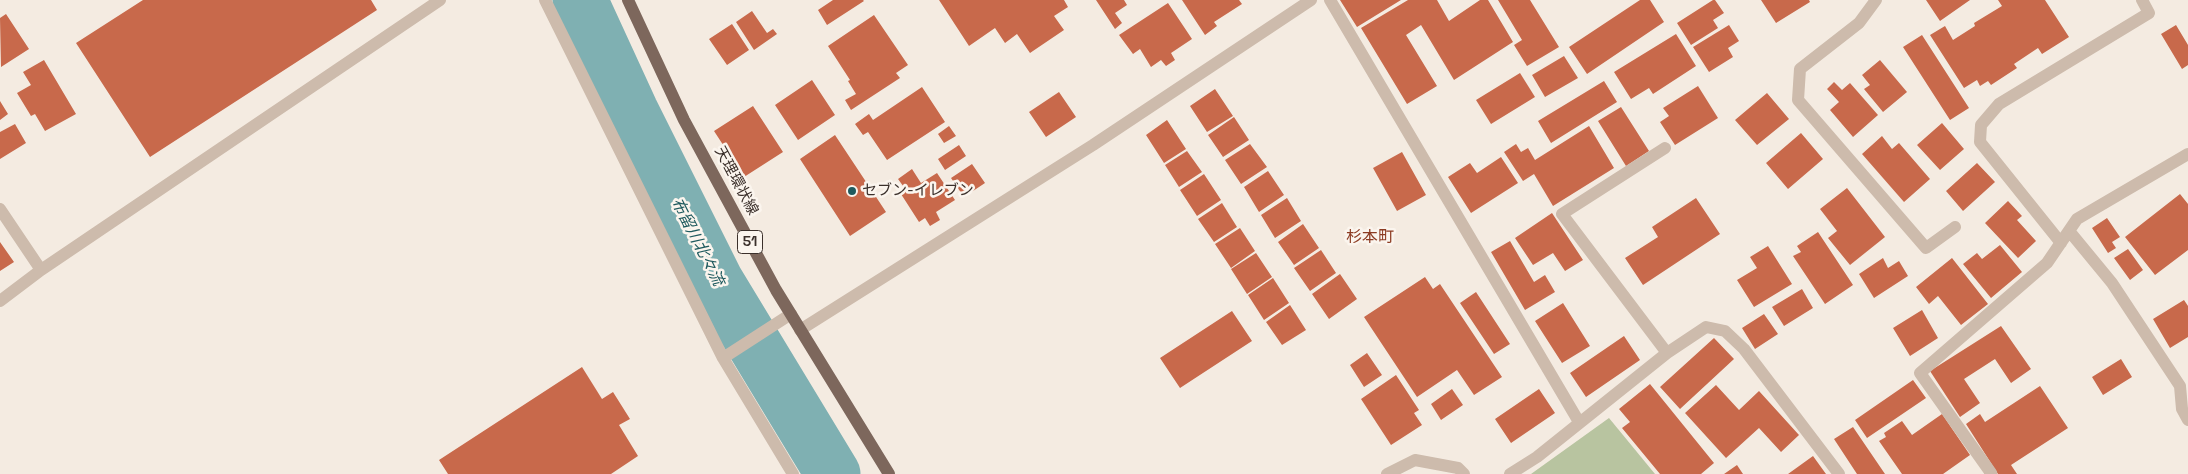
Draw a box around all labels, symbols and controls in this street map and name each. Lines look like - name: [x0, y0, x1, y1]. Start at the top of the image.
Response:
- street label: 天理環状線: [710, 144, 762, 218]
- place label: セブン-イレブン: [862, 182, 974, 200]
- marker: セブン-イレブン: [846, 185, 858, 197]
- water label: 布留川北々流: [667, 195, 727, 289]
- district label: 杉本町: [1346, 228, 1394, 248]
- road number: 51: [738, 230, 762, 253]

